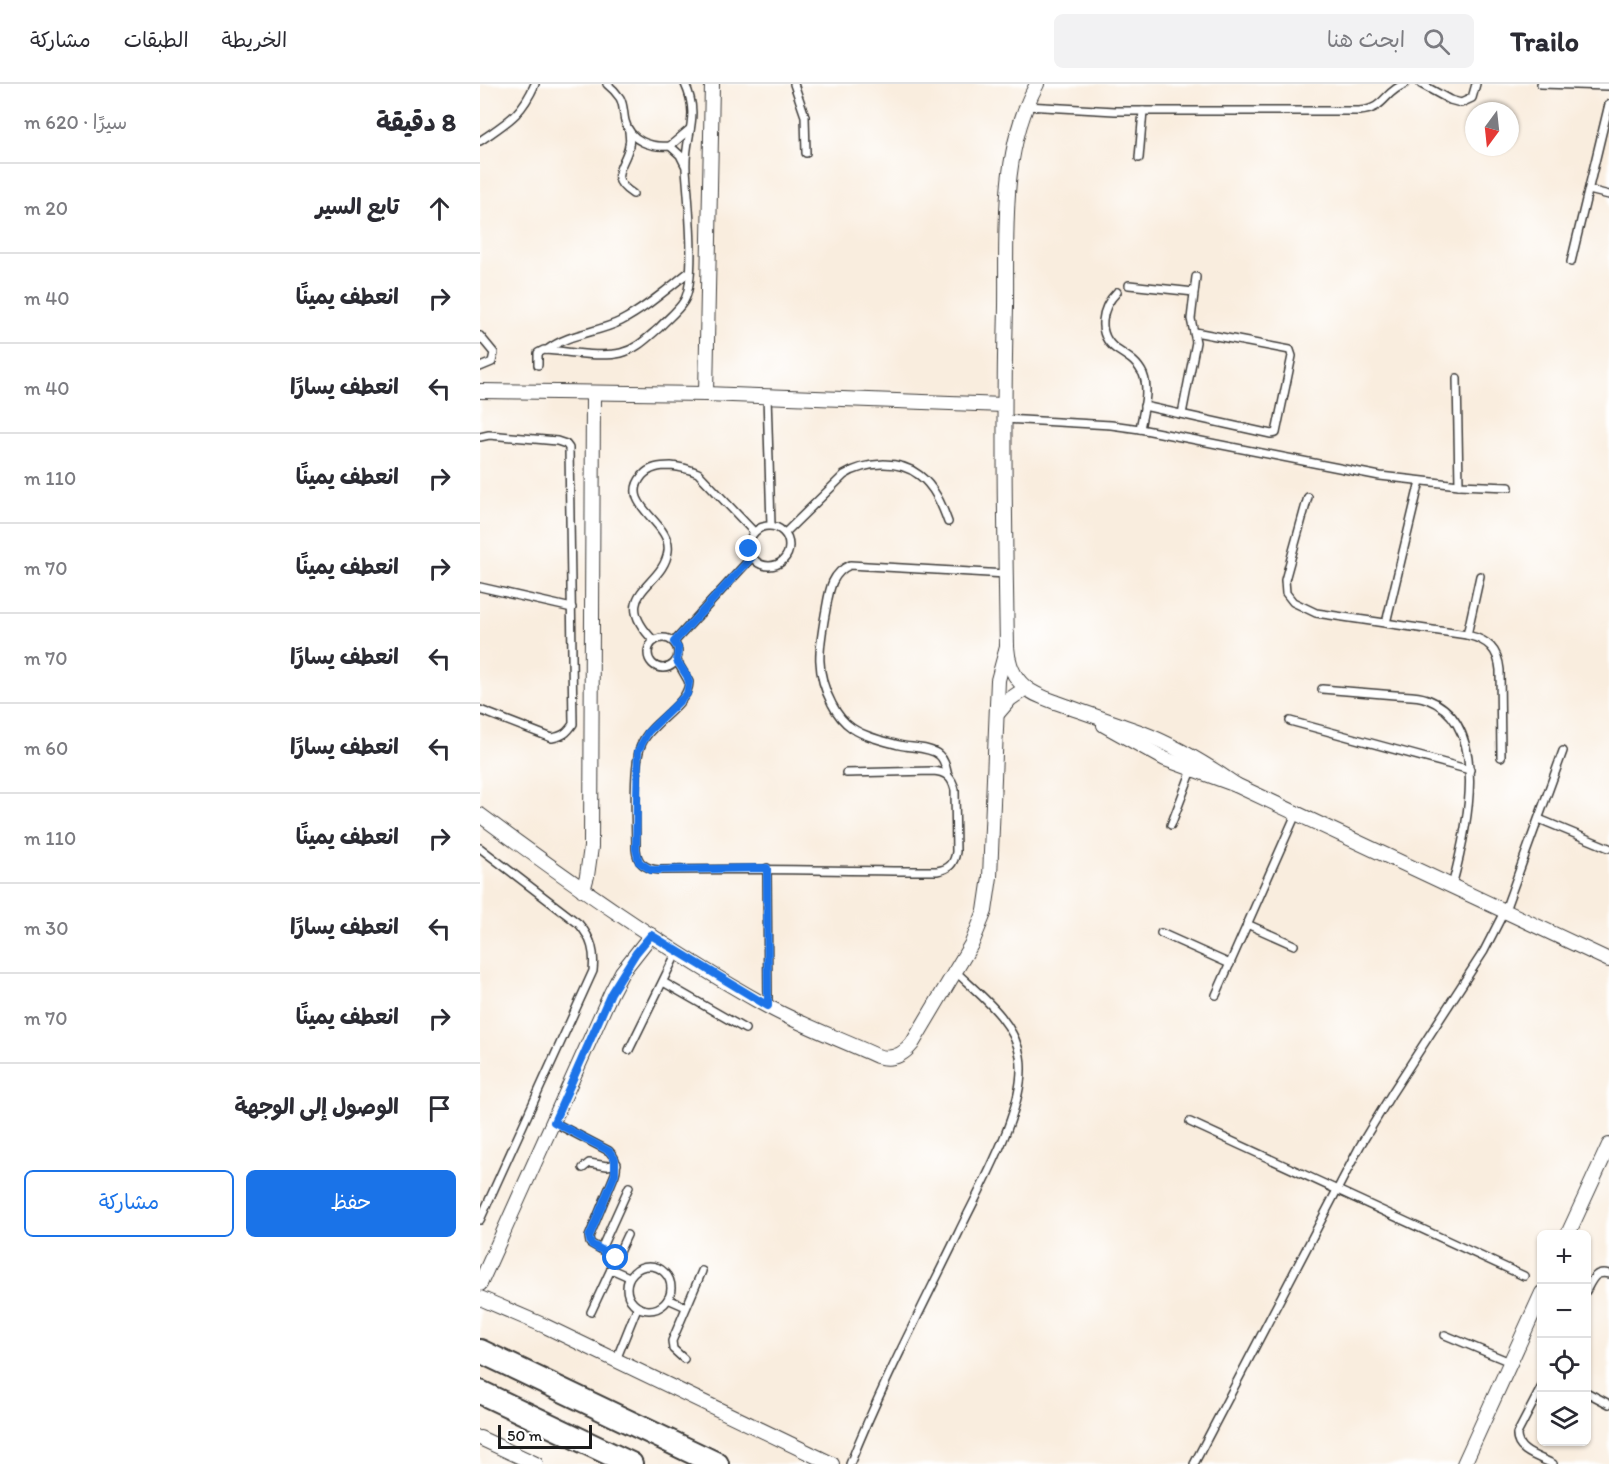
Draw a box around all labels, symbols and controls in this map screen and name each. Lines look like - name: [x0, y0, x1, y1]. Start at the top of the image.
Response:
- search box: [1054, 14, 1474, 68]
- text: Trailo: [1510, 24, 1579, 58]
- icon: search: [1420, 25, 1453, 58]
- text: ابحث هنا: [1327, 26, 1405, 53]
- text: مشاركة: [30, 27, 91, 52]
- text: الطبقات: [124, 27, 189, 52]
- text: الخريطة: [222, 27, 287, 52]
- north arrow: [1465, 102, 1519, 156]
- text: 8 دقيقة: [376, 106, 456, 138]
- text: سيرًا · 620 m: [24, 110, 127, 134]
- icon: ahead: [423, 192, 456, 225]
- text: تابع السير: [316, 193, 399, 220]
- text: 20 m: [24, 196, 68, 220]
- icon: right: [423, 282, 456, 315]
- text: انعطف يمينًا: [296, 283, 399, 310]
- text: 40 m: [24, 286, 70, 310]
- icon: left: [423, 372, 456, 405]
- text: انعطف يسارًا: [290, 373, 399, 400]
- text: 40 m: [24, 376, 70, 400]
- icon: right: [423, 462, 456, 495]
- text: انعطف يمينًا: [296, 463, 399, 490]
- text: 110 m: [24, 466, 76, 490]
- route end: [735, 535, 761, 561]
- icon: right: [423, 552, 456, 585]
- text: انعطف يمينًا: [296, 553, 399, 580]
- text: 70 m: [24, 556, 68, 580]
- icon: left: [423, 642, 456, 675]
- text: انعطف يسارًا: [290, 643, 399, 670]
- text: 70 m: [24, 646, 68, 670]
- icon: left: [423, 732, 456, 765]
- text: انعطف يسارًا: [290, 733, 399, 760]
- text: 60 m: [24, 736, 68, 760]
- icon: right: [423, 822, 456, 855]
- text: انعطف يمينًا: [296, 823, 399, 850]
- text: 110 m: [24, 826, 76, 850]
- icon: left: [423, 912, 456, 945]
- text: انعطف يسارًا: [290, 913, 399, 940]
- text: 30 m: [24, 916, 69, 940]
- icon: right: [423, 1002, 456, 1035]
- text: انعطف يمينًا: [296, 1003, 399, 1030]
- text: 70 m: [24, 1006, 68, 1030]
- icon: arrive: [423, 1092, 456, 1125]
- text: الوصول إلى الوجهة: [234, 1093, 399, 1120]
- button: مشاركة: [24, 1170, 234, 1237]
- button: حفظ: [246, 1170, 456, 1237]
- map controls: [1537, 1230, 1591, 1446]
- button: +: [1537, 1230, 1591, 1284]
- route start: [602, 1244, 628, 1270]
- button: −: [1537, 1284, 1591, 1338]
- button: locate: [1537, 1338, 1591, 1392]
- button: layers: [1537, 1392, 1591, 1446]
- scale bar: [498, 1422, 592, 1450]
- text: 50 m: [507, 1426, 542, 1445]

